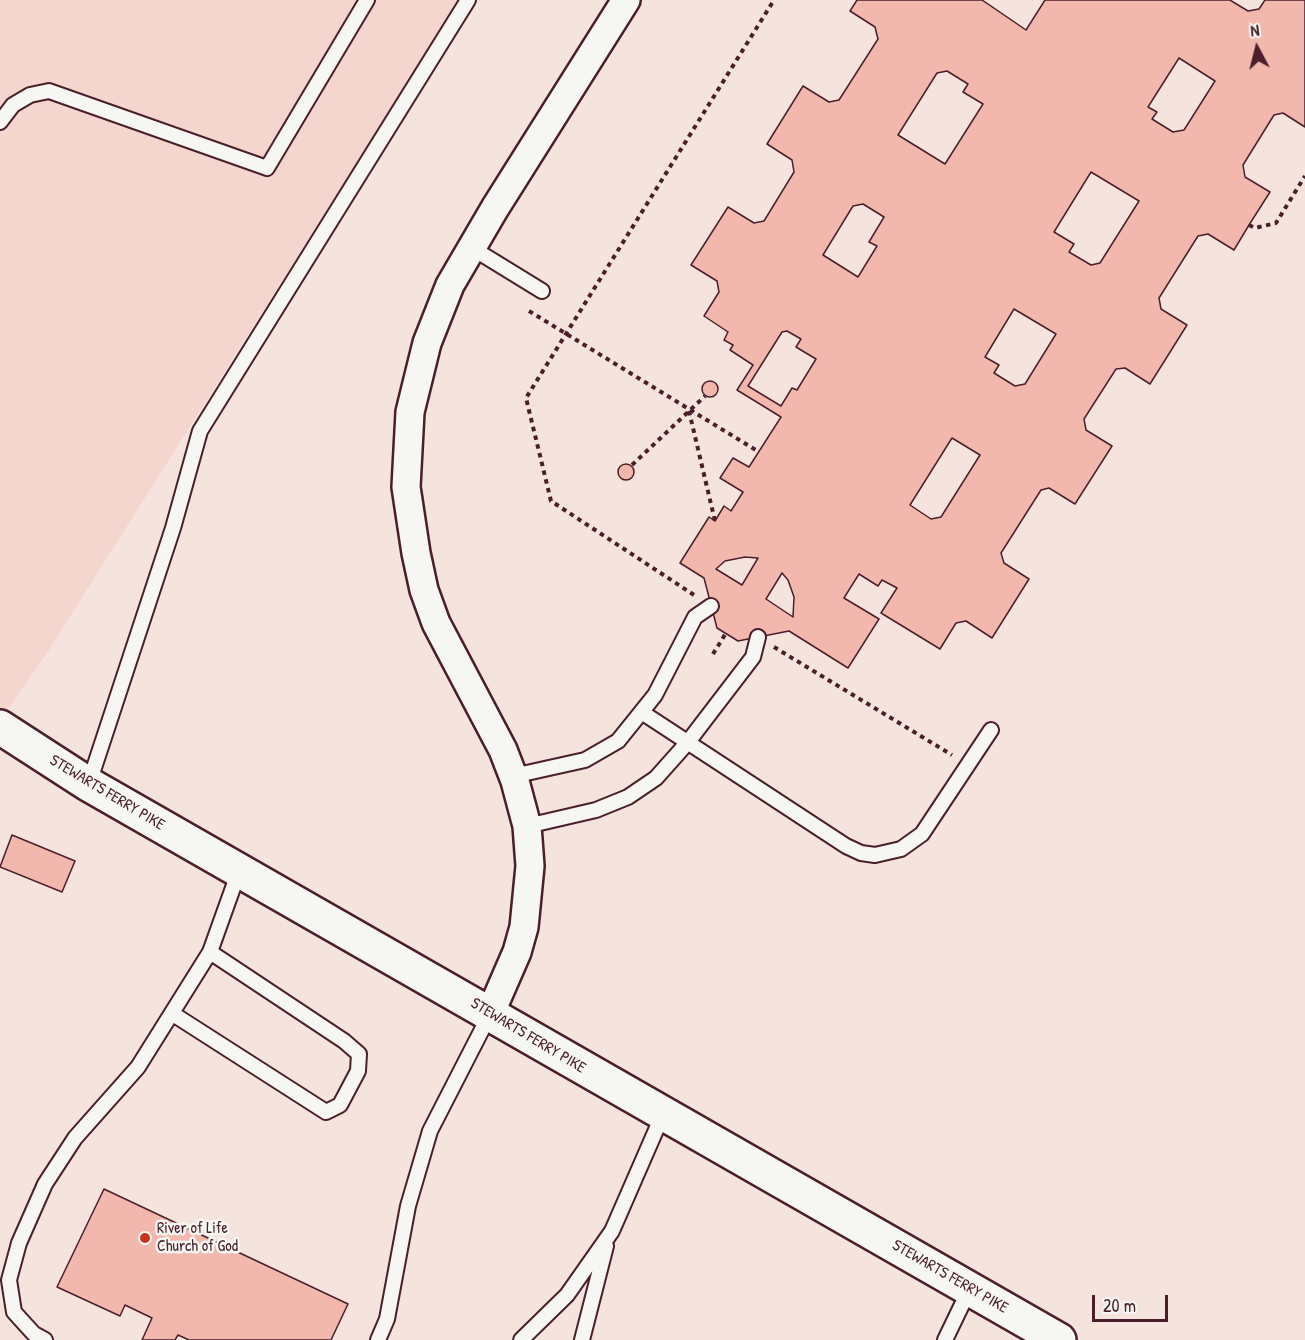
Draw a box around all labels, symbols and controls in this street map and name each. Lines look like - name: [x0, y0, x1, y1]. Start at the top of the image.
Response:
- north arrow: [1227, 18, 1287, 78]
- text: N: [1249, 19, 1260, 42]
- street label: STEWARTS FERRY PIKE: [46, 751, 168, 835]
- street label: STEWARTS FERRY PIKE: [467, 994, 589, 1078]
- place label: River of Life Church of God: [157, 1219, 238, 1257]
- marker: River of Life Church of God: [138, 1231, 152, 1245]
- street label: STEWARTS FERRY PIKE: [889, 1236, 1011, 1318]
- scale bar: [1095, 1283, 1172, 1321]
- text: 20 m: [1103, 1293, 1136, 1318]

